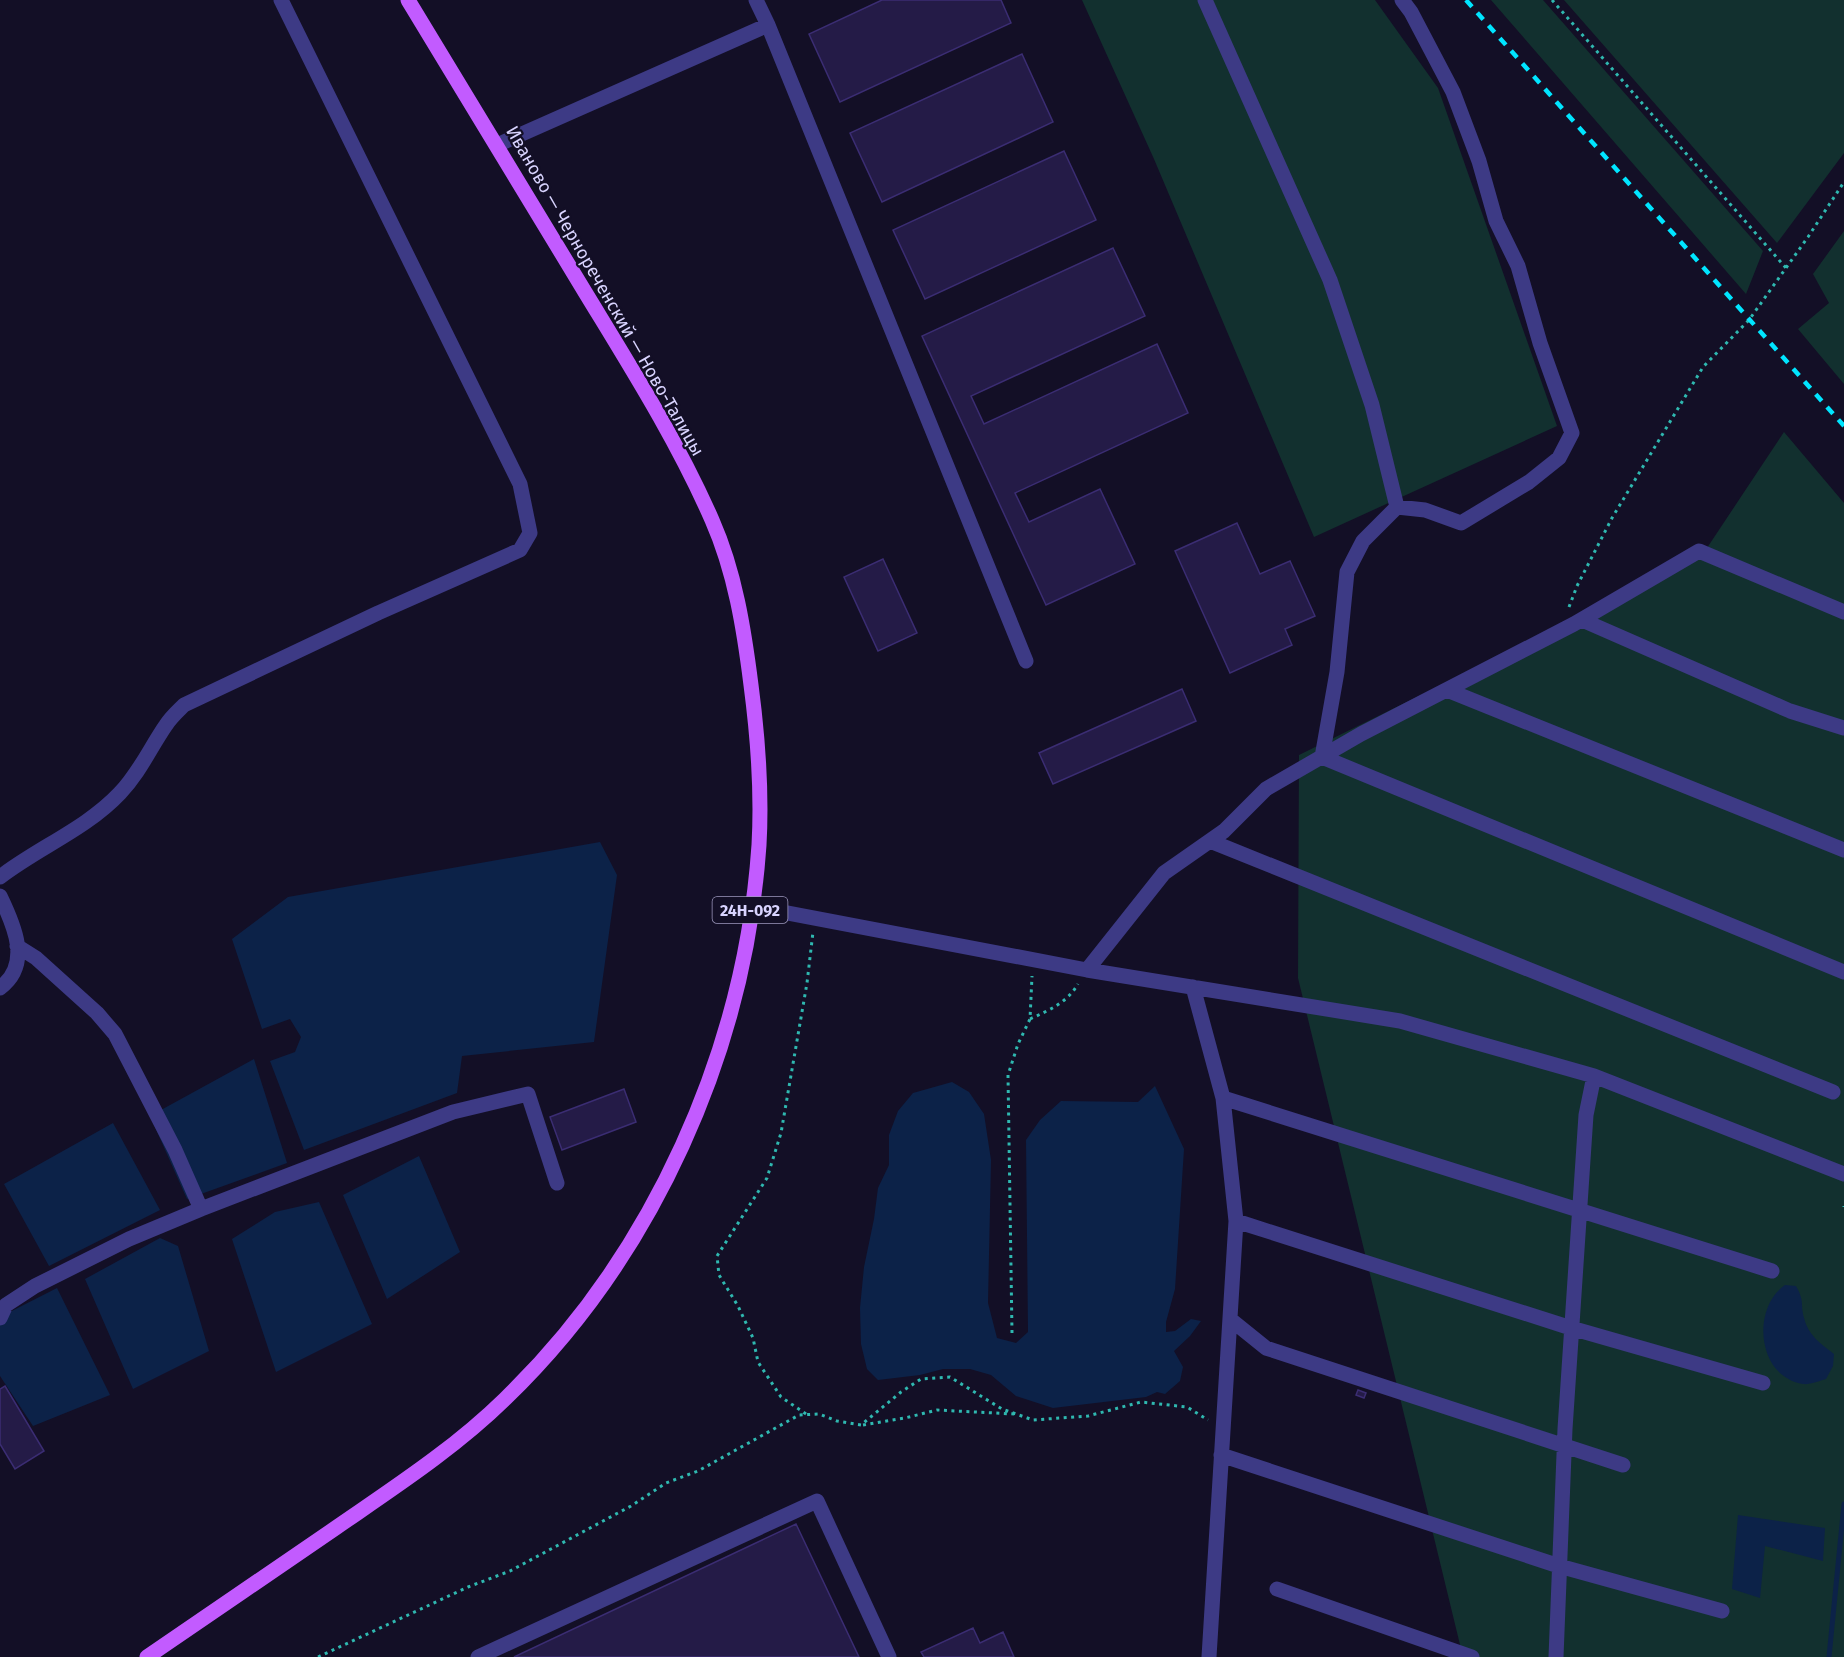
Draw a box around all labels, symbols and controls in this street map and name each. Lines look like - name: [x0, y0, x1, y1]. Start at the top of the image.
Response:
- street label: Иваново — Чернореченский — Ново-Талицы: [501, 122, 709, 460]
- road number: 24Н-092: [712, 897, 788, 923]

